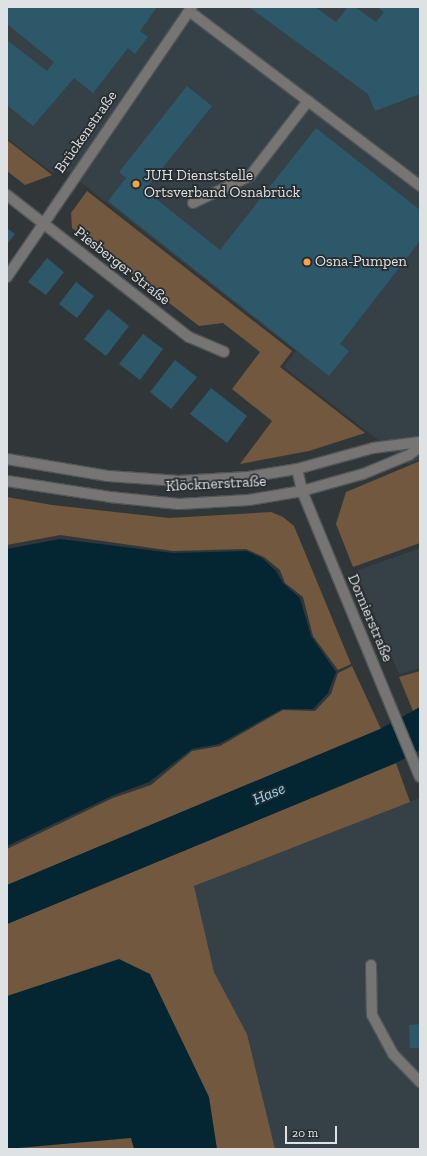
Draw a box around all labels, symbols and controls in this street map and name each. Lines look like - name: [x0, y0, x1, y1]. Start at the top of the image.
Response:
- street label: Brückenstraße: [51, 87, 121, 177]
- place label: JUH Dienststelle Ortsverband Osnabrück: [144, 166, 300, 201]
- marker: JUH Dienststelle Ortsverband Osnabrück: [131, 179, 141, 189]
- street label: Piesberger Straße: [70, 223, 174, 309]
- place label: Osna-Pumpen: [315, 253, 407, 271]
- marker: Osna-Pumpen: [302, 257, 312, 267]
- street label: Klöcknerstraße: [165, 472, 267, 496]
- street label: Dornierstraße: [344, 572, 396, 664]
- water label: Hase: [250, 779, 288, 809]
- scale bar: [287, 1118, 339, 1144]
- text: 20 m: [292, 1126, 318, 1140]

